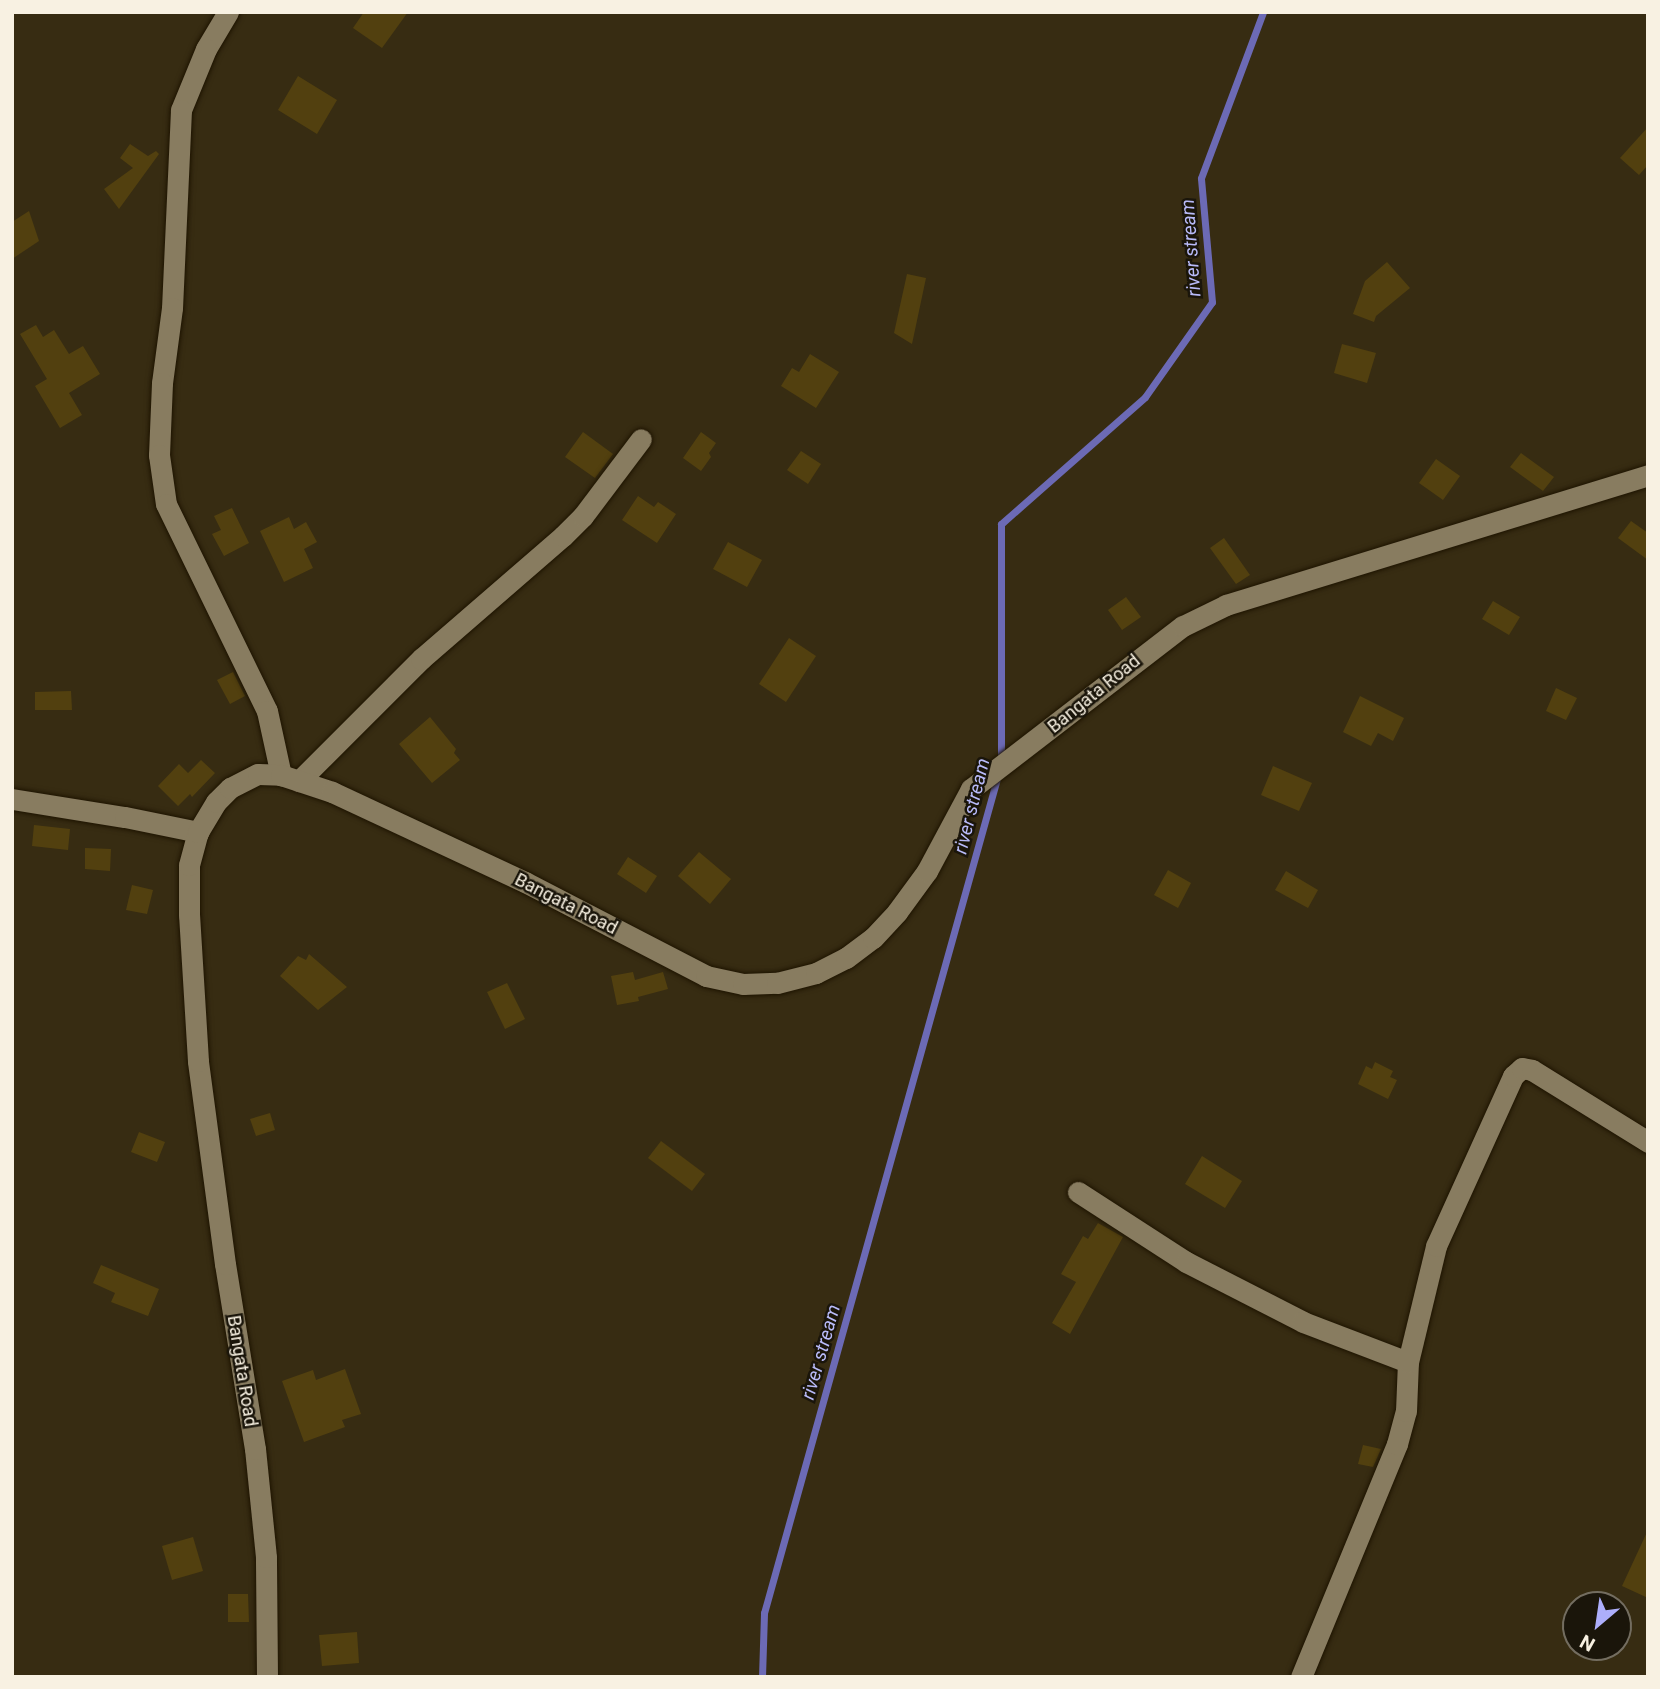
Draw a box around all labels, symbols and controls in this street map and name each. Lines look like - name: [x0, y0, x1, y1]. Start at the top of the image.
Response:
- water label: river stream: [1176, 198, 1206, 298]
- street label: Bangata Road: [1044, 650, 1144, 738]
- water label: river stream: [949, 756, 995, 856]
- street label: Bangata Road: [511, 869, 621, 939]
- water label: river stream: [797, 1302, 845, 1402]
- street label: Bangata Road: [223, 1314, 261, 1428]
- north arrow: [1562, 1591, 1632, 1661]
- text: N: [1576, 1630, 1599, 1656]

